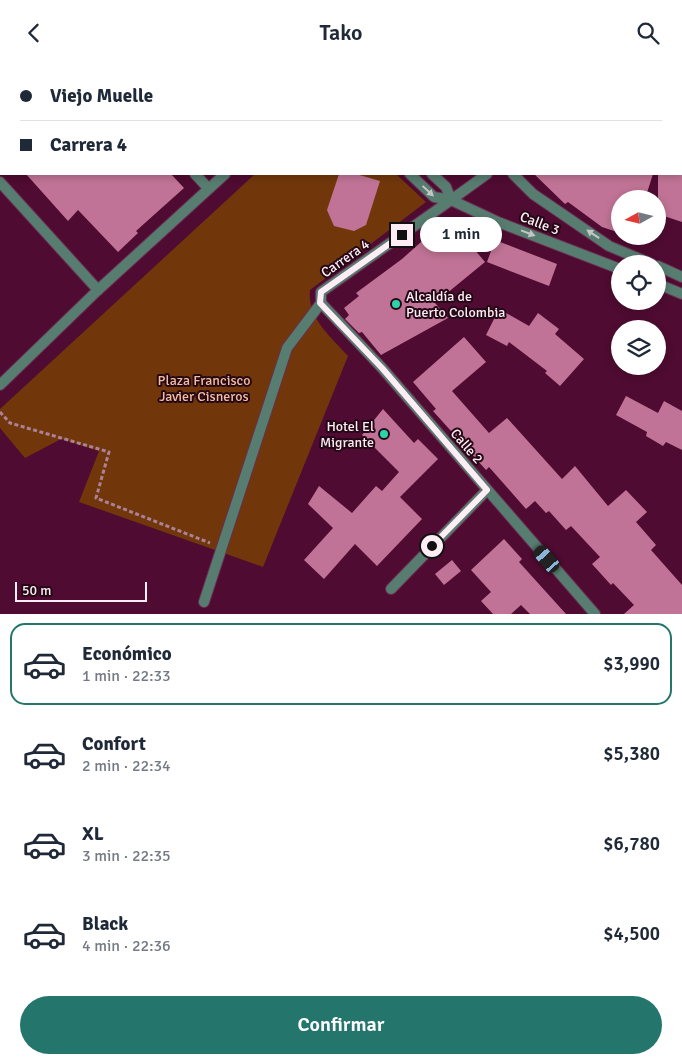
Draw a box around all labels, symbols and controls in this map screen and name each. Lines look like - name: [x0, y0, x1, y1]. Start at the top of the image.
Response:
- icon: back: [20, 19, 48, 47]
- text: Tako: [320, 19, 363, 46]
- icon: search: [634, 19, 662, 47]
- text: Viejo Muelle: [50, 84, 153, 108]
- text: Carrera 4: [50, 133, 127, 157]
- one-way arrow: [422, 185, 434, 197]
- north arrow: [611, 190, 666, 245]
- map controls: [611, 190, 666, 375]
- street label: Calle 3: [518, 208, 562, 239]
- callout: 1 min: [420, 217, 502, 253]
- route end: [391, 224, 413, 246]
- text: 1 min: [442, 224, 480, 244]
- one-way arrow: [521, 229, 536, 237]
- one-way arrow: [586, 230, 599, 239]
- street label: Carrera 4: [318, 235, 373, 281]
- button: locate: [611, 255, 666, 310]
- place label: Alcaldía de Puerto Colombia: [406, 288, 505, 321]
- marker: Alcaldía de Puerto Colombia: [390, 298, 402, 310]
- button: layers: [611, 320, 666, 375]
- park label: Plaza Francisco Javier Cisneros: [158, 372, 250, 405]
- place label: Hotel El Migrante: [320, 418, 374, 451]
- street label: Calle 2: [447, 425, 487, 467]
- marker: Hotel El Migrante: [378, 428, 390, 440]
- route start: [421, 535, 443, 557]
- car: [531, 543, 562, 575]
- scale bar: [15, 579, 148, 602]
- text: 50 m: [22, 582, 51, 599]
- icon: car: [22, 642, 67, 687]
- text: Económico: [82, 642, 172, 666]
- text: $3,990: [603, 652, 660, 676]
- text: 1 min · 22:33: [82, 666, 171, 686]
- icon: car: [22, 732, 67, 777]
- text: Confort: [82, 732, 146, 756]
- text: $5,380: [603, 742, 660, 766]
- text: 2 min · 22:34: [82, 756, 171, 776]
- icon: car: [22, 822, 67, 867]
- text: XL: [82, 822, 104, 846]
- text: $6,780: [603, 832, 660, 856]
- text: 3 min · 22:35: [82, 846, 171, 866]
- icon: car: [22, 912, 67, 957]
- text: Black: [82, 912, 128, 936]
- text: $4,500: [603, 922, 660, 946]
- text: 4 min · 22:36: [82, 936, 171, 956]
- button: Confirmar: [20, 996, 662, 1054]

